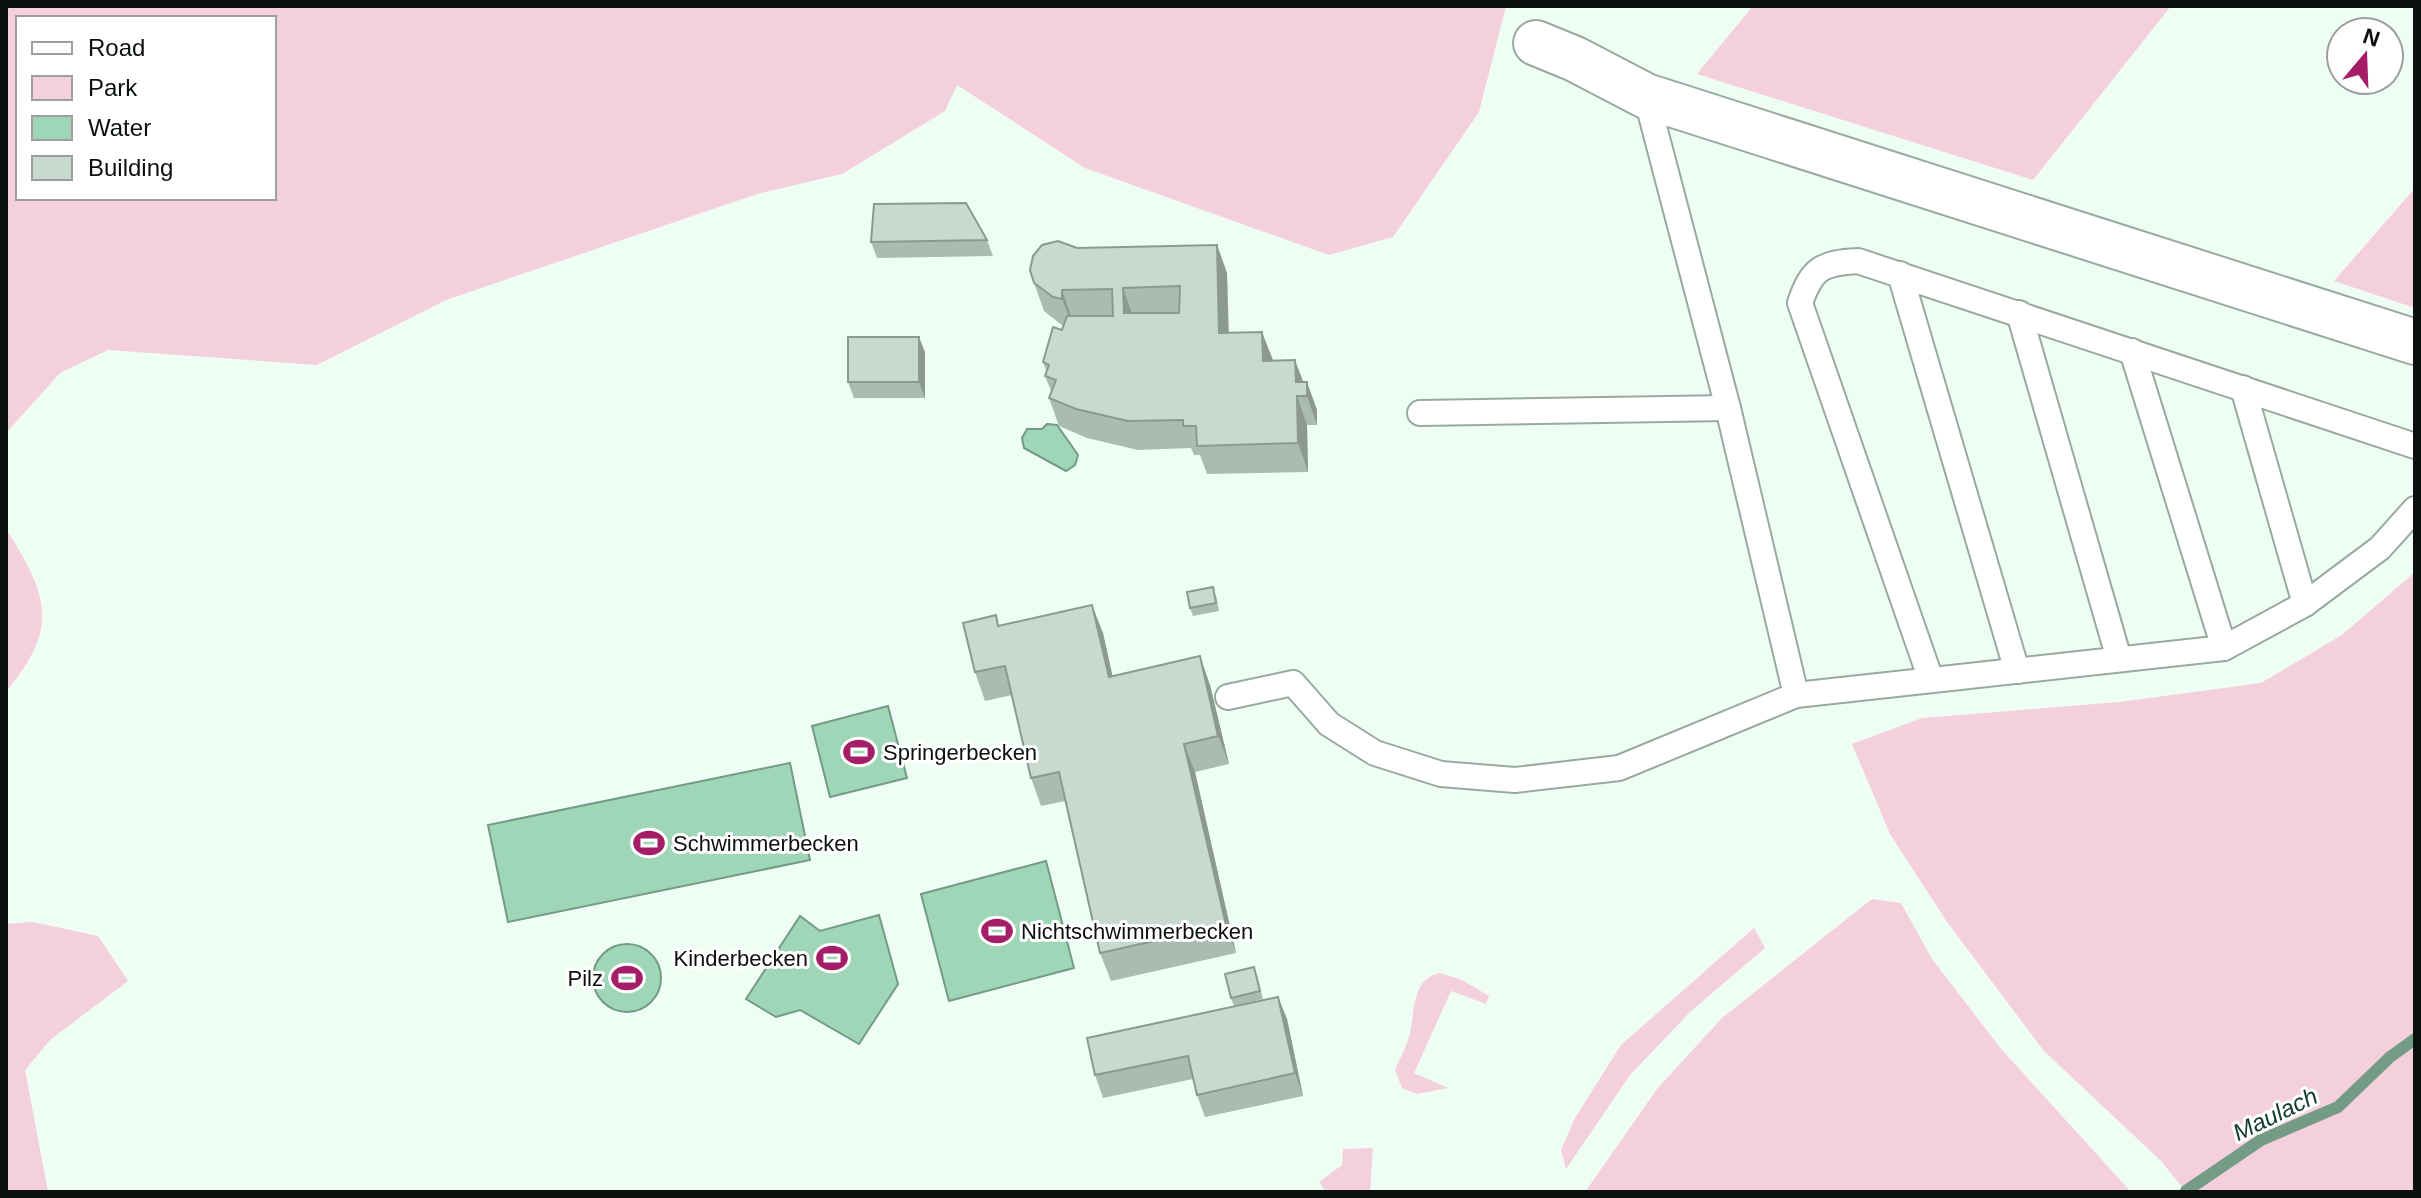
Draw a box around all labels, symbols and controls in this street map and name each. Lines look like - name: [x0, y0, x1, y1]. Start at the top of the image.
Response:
- legend: [16, 16, 276, 200]
- north arrow: [2325, 16, 2405, 96]
- text: N: [2360, 23, 2383, 52]
- text: Road: [88, 34, 145, 61]
- text: Park: [88, 74, 138, 101]
- text: Water: [88, 114, 151, 141]
- text: Building: [88, 154, 173, 181]
- sports icon: Springerbecken: [842, 735, 876, 769]
- place label: Springerbecken: [883, 740, 1037, 765]
- sports icon: Schwimmerbecken: [632, 826, 666, 860]
- place label: Schwimmerbecken: [673, 831, 859, 856]
- sports icon: Nichtschwimmerbecken: [980, 914, 1014, 948]
- place label: Nichtschwimmerbecken: [1021, 919, 1253, 944]
- sports icon: Kinderbecken: [815, 941, 849, 975]
- place label: Kinderbecken: [673, 946, 808, 971]
- sports icon: Pilz: [610, 961, 644, 995]
- place label: Pilz: [568, 966, 603, 991]
- water label: Maulach: [2228, 1082, 2322, 1146]

